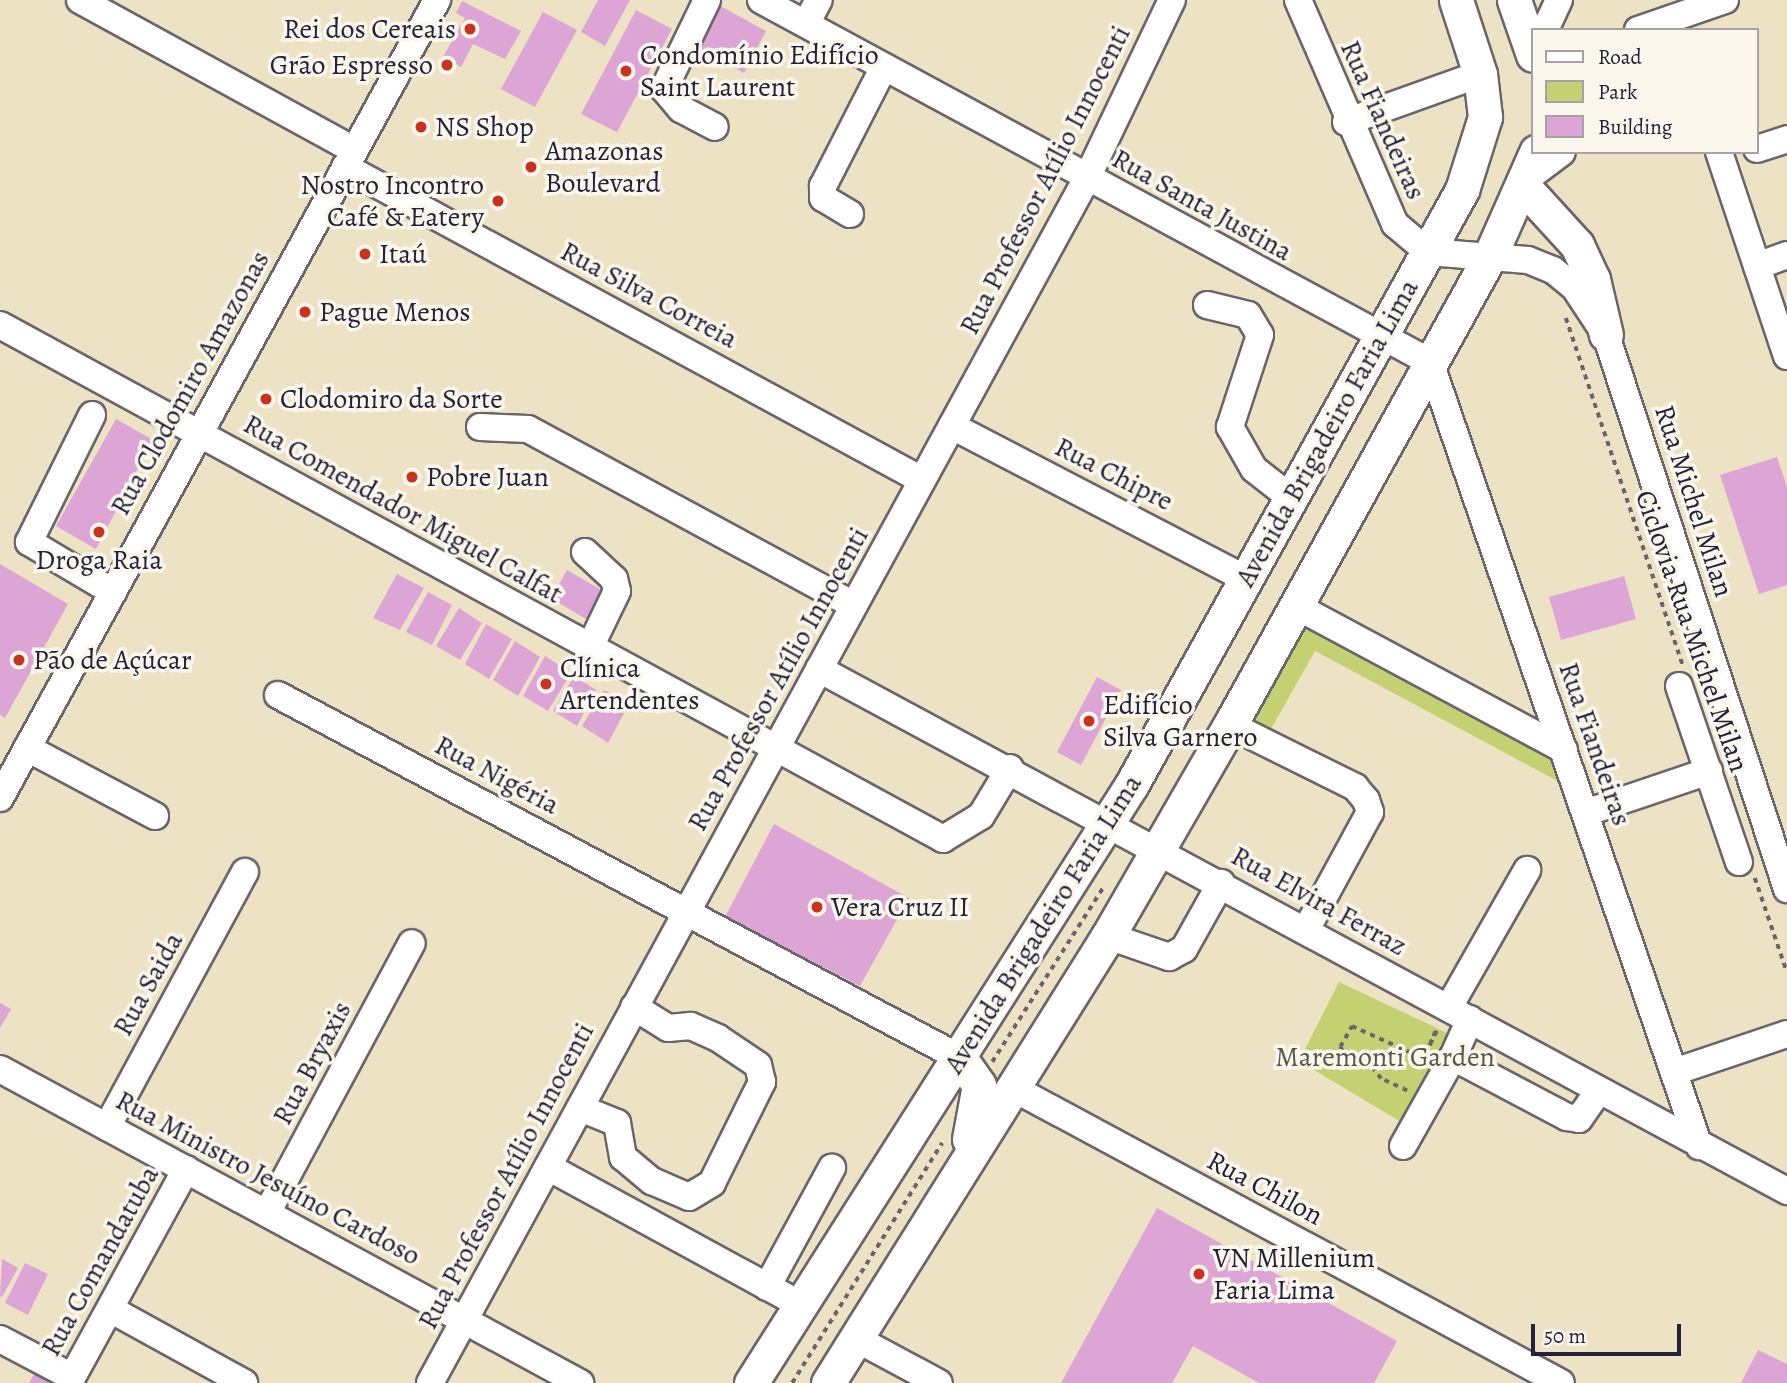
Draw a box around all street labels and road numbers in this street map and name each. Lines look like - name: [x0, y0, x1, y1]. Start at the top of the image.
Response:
- street label: Rua Professor Atílio Innocenti: [952, 20, 1138, 340]
- street label: Rua Fiandeiras: [1333, 35, 1433, 205]
- street label: Rua Santa Justina: [1106, 142, 1298, 268]
- street label: Rua Silva Correia: [555, 234, 743, 356]
- street label: Rua Clodomiro Amazonas: [103, 245, 277, 521]
- street label: Avenida Brigadeiro Faria Lima: [1228, 273, 1426, 593]
- street label: Rua Michel Milan: [1647, 401, 1741, 601]
- street label: Rua Comendador Miguel Calfat: [238, 407, 568, 611]
- street label: Rua Chipre: [1049, 430, 1179, 518]
- street label: Ciclovia Rua Michel Milan: [1628, 486, 1756, 776]
- street label: Rua Professor Atílio Innocenti: [680, 521, 876, 837]
- street label: Rua Fiandeiras: [1551, 658, 1639, 830]
- street label: Rua Nigéria: [429, 728, 565, 822]
- street label: Avenida Brigadeiro Faria Lima: [937, 768, 1149, 1080]
- street label: Rua Elvira Ferraz: [1225, 839, 1413, 963]
- street label: Rua Saida: [106, 926, 190, 1042]
- street label: Rua Bryaxis: [265, 995, 359, 1131]
- street label: Rua Professor Atílio Innocenti: [411, 1017, 601, 1335]
- street label: Rua Ministro Jesuíno Cardoso: [110, 1083, 426, 1273]
- street label: Rua Chilon: [1201, 1143, 1329, 1233]
- street label: Rua Comandatuba: [34, 1160, 166, 1362]

